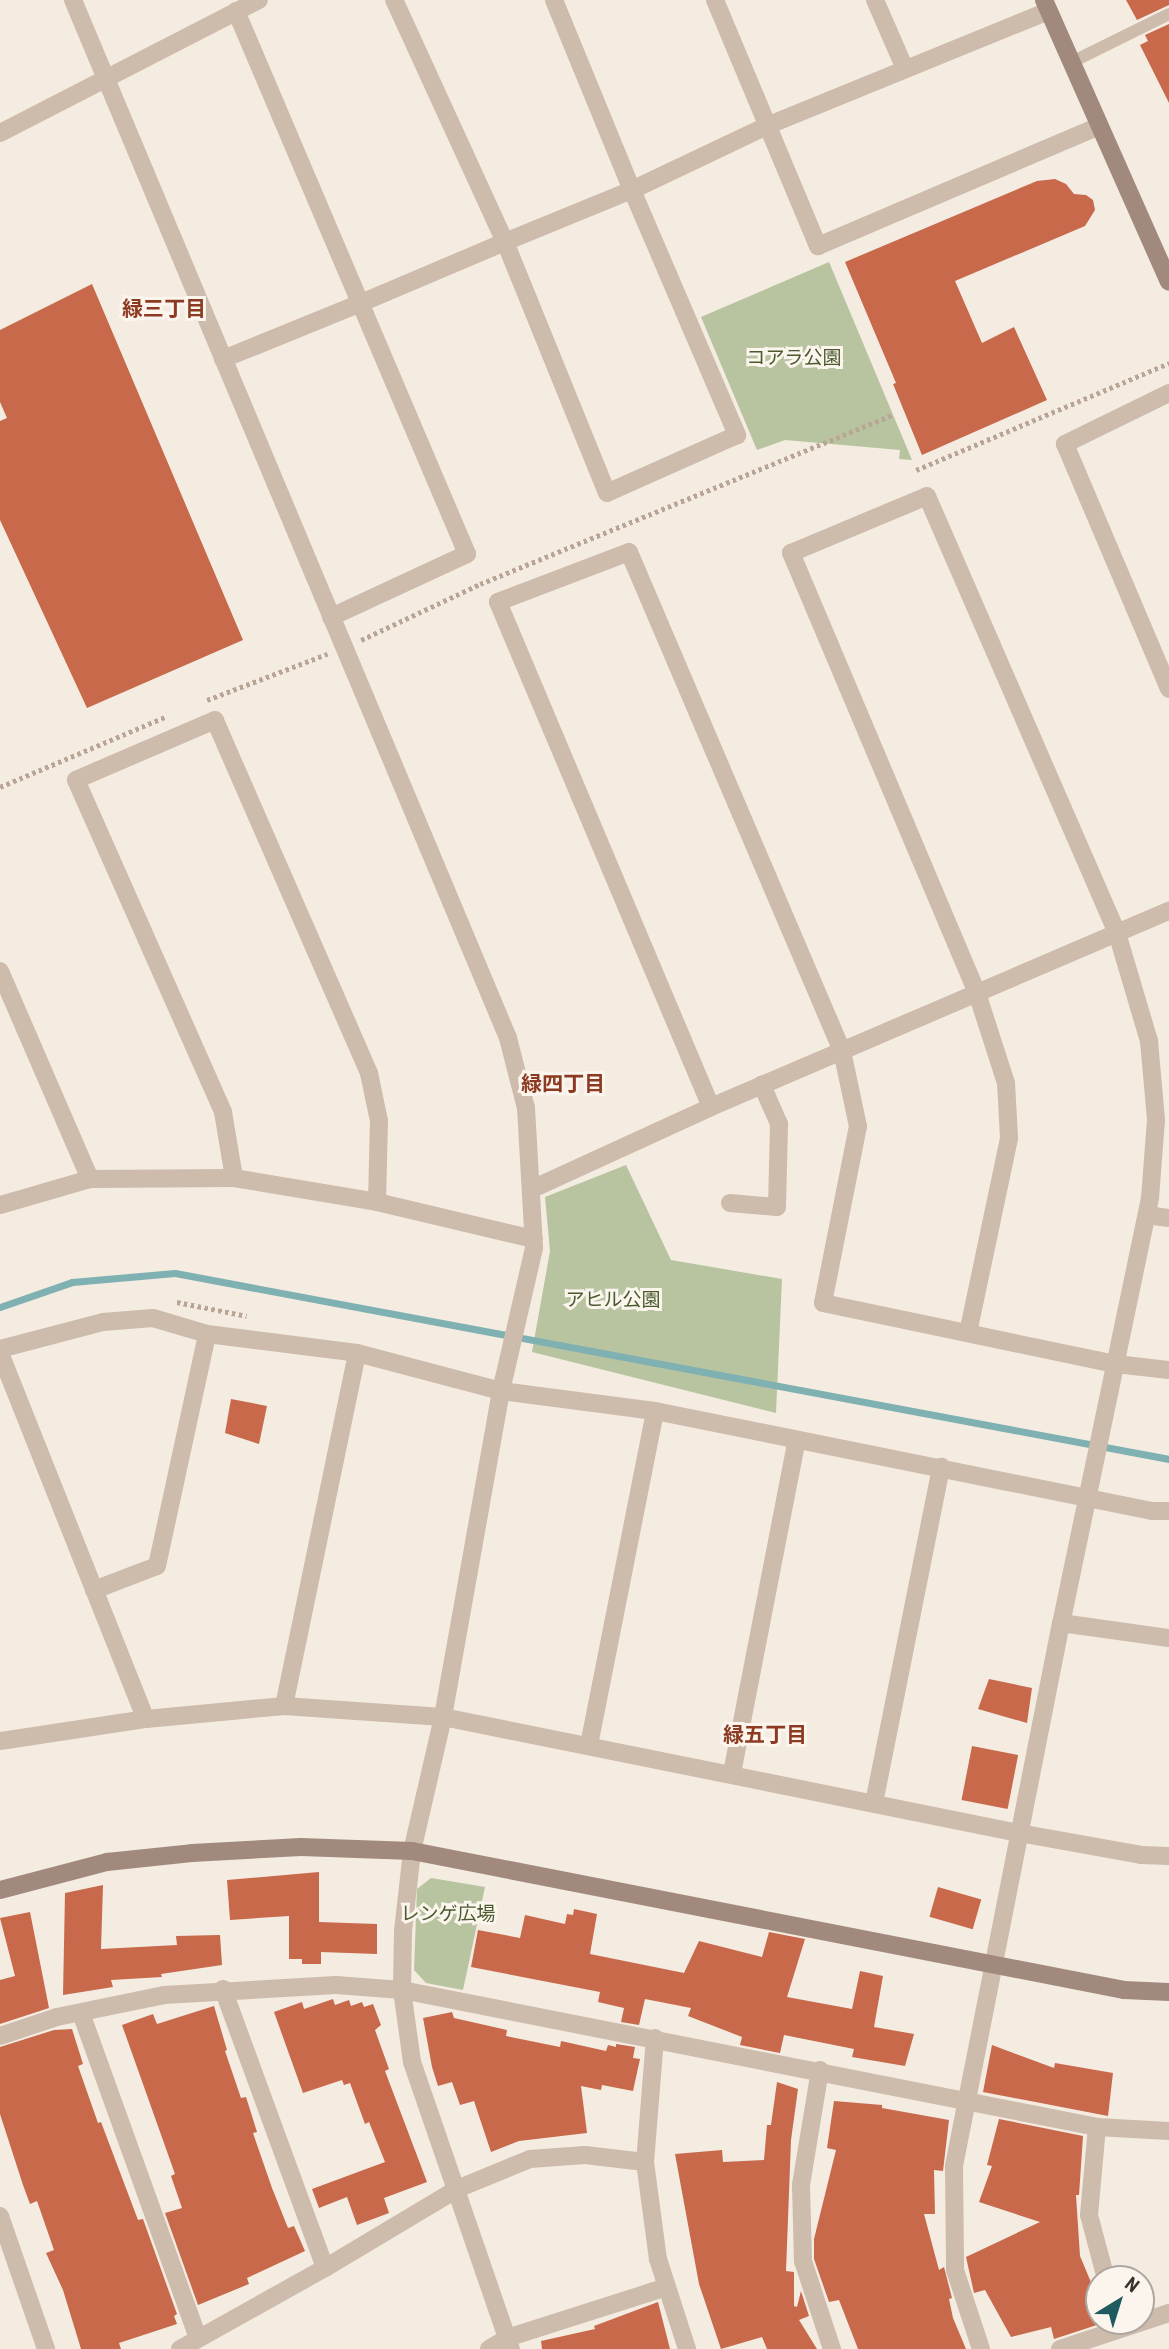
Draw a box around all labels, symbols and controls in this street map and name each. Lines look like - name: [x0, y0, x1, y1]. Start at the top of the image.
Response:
- district label: 緑三丁目: [122, 296, 206, 322]
- park label: コアラ公園: [747, 347, 841, 369]
- district label: 緑四丁目: [521, 1071, 605, 1097]
- park label: アヒル公園: [566, 1289, 660, 1311]
- district label: 緑五丁目: [723, 1722, 807, 1748]
- park label: レンゲ広場: [401, 1903, 495, 1925]
- north arrow: [1085, 2265, 1155, 2335]
- text: N: [1120, 2272, 1144, 2297]

